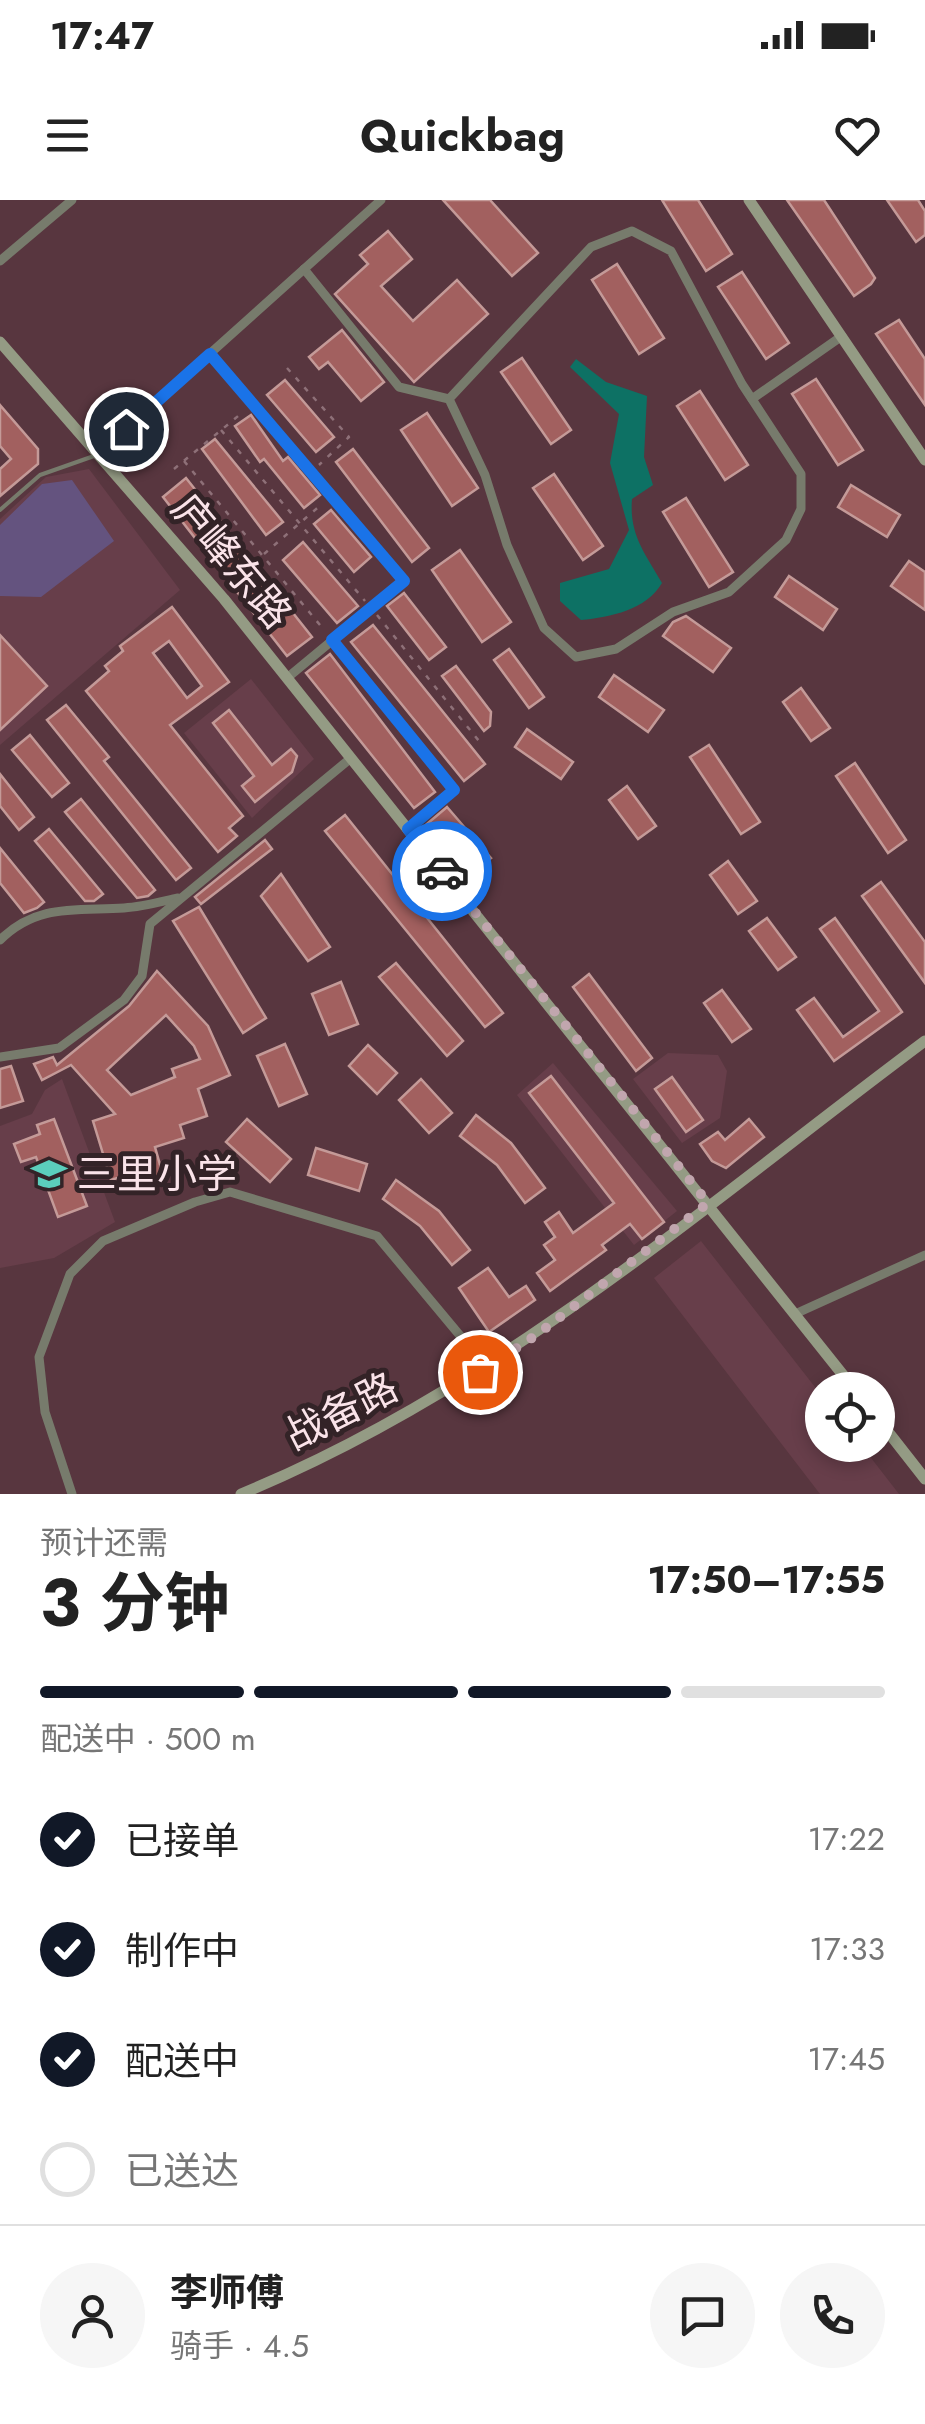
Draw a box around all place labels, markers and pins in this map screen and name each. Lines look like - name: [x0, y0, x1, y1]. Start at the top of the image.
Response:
- pin: [84, 387, 169, 472]
- place label: 三里小学: [77, 1145, 237, 1203]
- school or university icon: 三里小学: [30, 1155, 68, 1193]
- pin: [438, 1330, 523, 1415]

